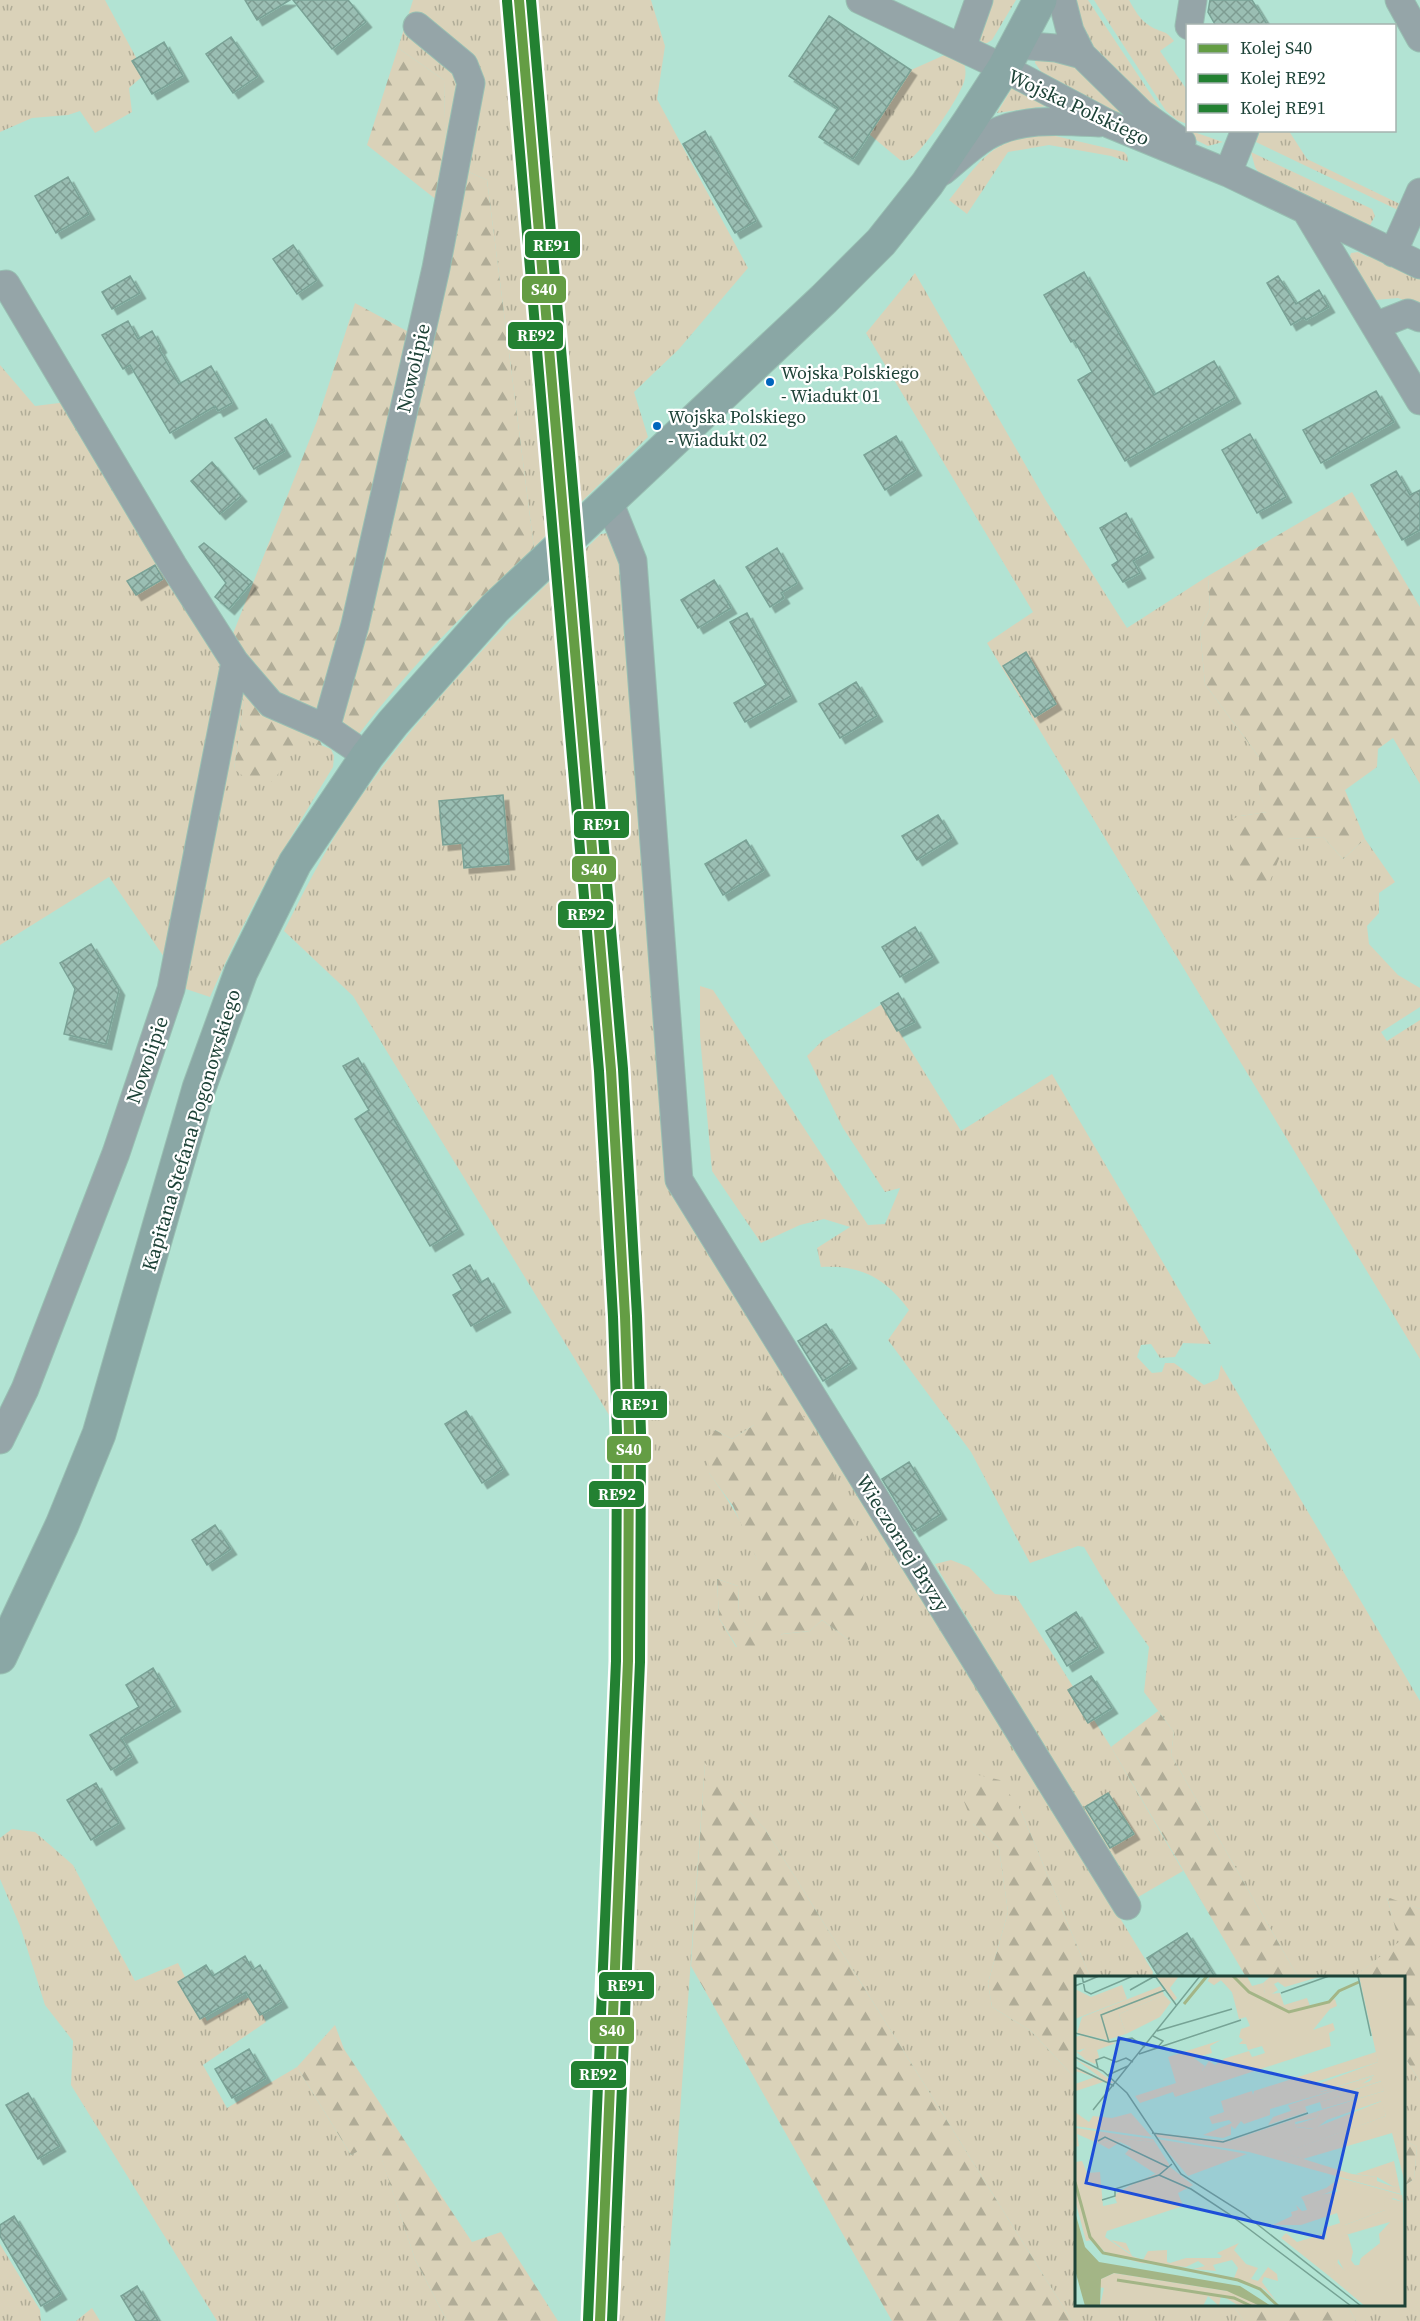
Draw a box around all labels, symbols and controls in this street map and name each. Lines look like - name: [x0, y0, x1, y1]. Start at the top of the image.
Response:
- legend: [1186, 24, 1396, 132]
- text: Kolej S40: [1240, 35, 1312, 60]
- street label: Wojska Polskiego: [1004, 62, 1154, 152]
- text: Kolej RE92: [1240, 65, 1326, 90]
- text: Kolej RE91: [1240, 95, 1326, 120]
- line badge: RE91: [524, 230, 581, 259]
- text: RE91: [533, 234, 571, 256]
- line badge: S40: [521, 275, 567, 304]
- text: S40: [531, 278, 557, 300]
- street label: Nowolipie: [389, 321, 437, 415]
- line badge: RE92: [507, 321, 564, 350]
- text: RE92: [517, 324, 555, 346]
- place label: Wojska Polskiego - Wiadukt 01: [781, 360, 919, 408]
- marker: Wojska Polskiego - Wiadukt 01: [764, 376, 776, 388]
- place label: Wojska Polskiego - Wiadukt 02: [668, 404, 806, 452]
- marker: Wojska Polskiego - Wiadukt 02: [651, 420, 663, 432]
- line badge: RE91: [573, 810, 630, 839]
- text: RE91: [583, 813, 621, 835]
- line badge: S40: [571, 855, 617, 883]
- text: S40: [581, 858, 607, 880]
- line badge: RE92: [557, 900, 614, 929]
- text: RE92: [567, 903, 605, 925]
- street label: Kapitana Stefana Pogonowskiego: [135, 986, 247, 1274]
- street label: Nowolipie: [119, 1013, 175, 1107]
- line badge: RE91: [612, 1390, 668, 1419]
- text: RE91: [621, 1393, 659, 1415]
- line badge: S40: [606, 1435, 652, 1464]
- text: S40: [616, 1438, 642, 1460]
- street label: Wieczornej Bryzy: [850, 1469, 957, 1617]
- line badge: RE92: [588, 1480, 645, 1508]
- text: RE92: [598, 1483, 636, 1505]
- line badge: RE91: [598, 1971, 655, 2000]
- text: RE91: [607, 1974, 645, 1996]
- inset map: [1075, 1976, 1405, 2306]
- line badge: S40: [589, 2016, 635, 2045]
- text: S40: [599, 2019, 625, 2041]
- line badge: RE92: [570, 2060, 627, 2089]
- text: RE92: [579, 2063, 617, 2085]

